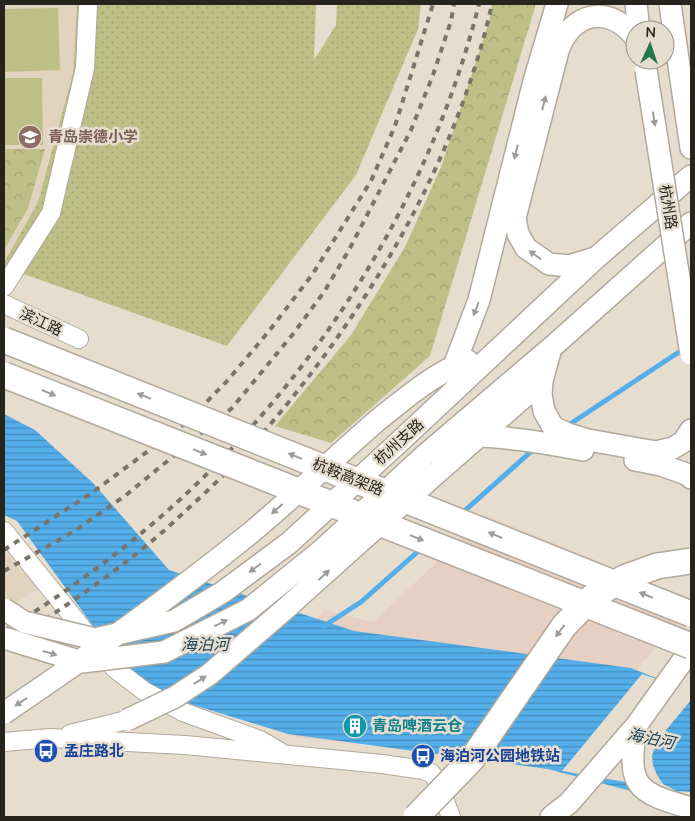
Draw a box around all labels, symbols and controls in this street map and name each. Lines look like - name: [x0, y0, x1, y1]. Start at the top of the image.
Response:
- north arrow: [625, 20, 675, 70]
- text: N: [645, 23, 656, 42]
- one-way arrow: [541, 95, 549, 110]
- one-way arrow: [650, 111, 658, 127]
- school or university icon: 青岛崇德小学: [17, 124, 43, 150]
- place label: 青岛崇德小学: [48, 127, 138, 147]
- one-way arrow: [512, 144, 520, 159]
- street label: 杭州路: [655, 183, 681, 231]
- one-way arrow: [529, 250, 542, 260]
- one-way arrow: [471, 302, 479, 316]
- street label: 滨江路: [16, 303, 66, 341]
- one-way arrow: [42, 389, 57, 397]
- one-way arrow: [136, 392, 151, 400]
- street label: 杭州支路: [370, 414, 428, 470]
- one-way arrow: [193, 449, 207, 457]
- one-way arrow: [287, 452, 302, 460]
- street label: 杭鞍高架路: [309, 454, 387, 500]
- one-way arrow: [270, 504, 283, 515]
- one-way arrow: [488, 531, 502, 539]
- one-way arrow: [409, 534, 424, 542]
- one-way arrow: [248, 563, 262, 573]
- one-way arrow: [317, 569, 330, 580]
- one-way arrow: [639, 591, 653, 599]
- one-way arrow: [214, 619, 229, 627]
- one-way arrow: [555, 625, 565, 638]
- water label: 海泊河: [181, 634, 232, 656]
- one-way arrow: [43, 649, 58, 657]
- one-way arrow: [194, 675, 207, 685]
- one-way arrow: [14, 697, 28, 706]
- building icon: 青岛啤酒云仓: [342, 713, 368, 739]
- place label: 青岛啤酒云仓: [372, 716, 462, 736]
- water label: 海泊河: [625, 723, 680, 755]
- bus stop icon: 孟庄路北: [33, 738, 59, 764]
- place label: 孟庄路北: [64, 741, 124, 761]
- bus stop icon: 海泊河公园地铁站: [410, 743, 436, 769]
- place label: 海泊河公园地铁站: [440, 746, 560, 766]

